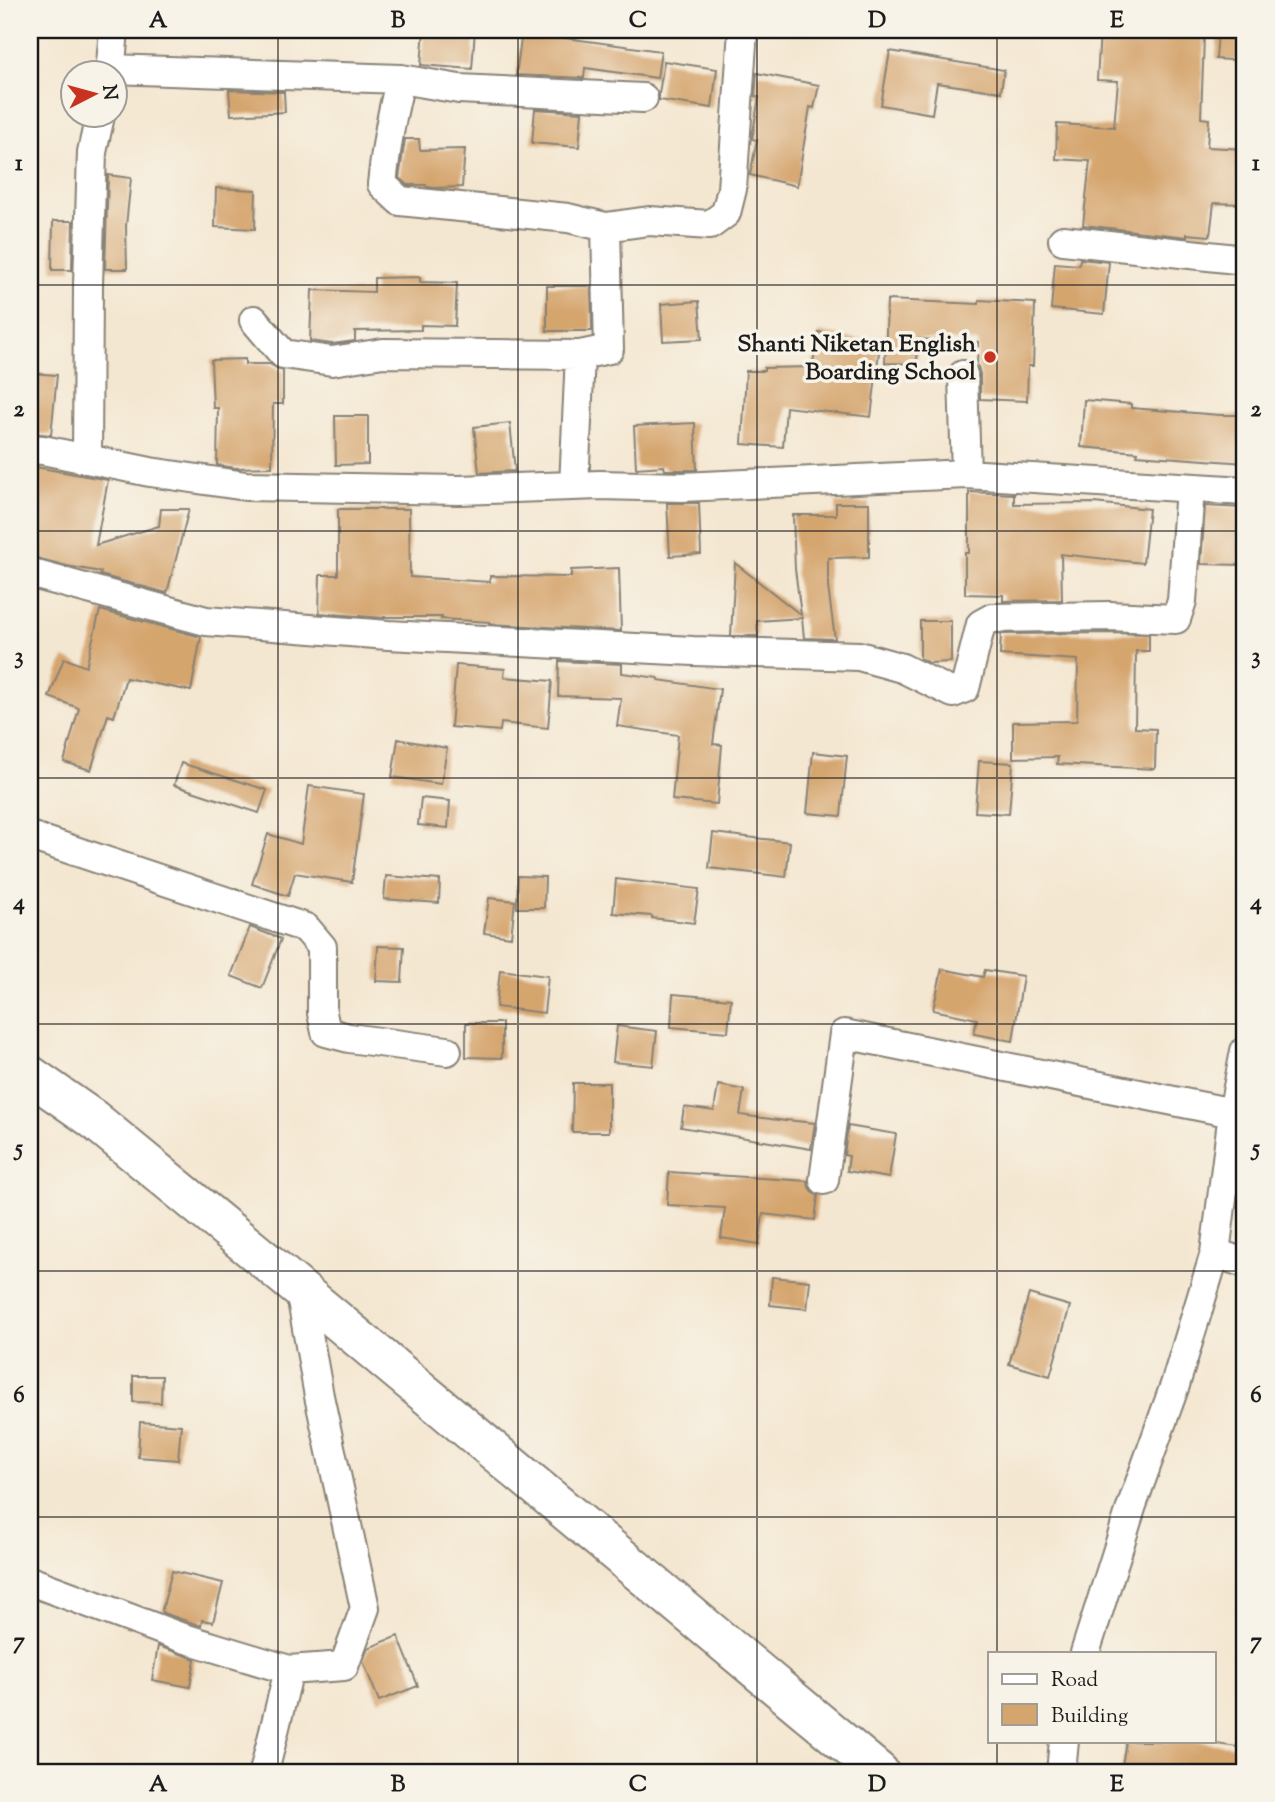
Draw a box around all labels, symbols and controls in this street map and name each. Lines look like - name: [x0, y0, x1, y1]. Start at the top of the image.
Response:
- text: A: [149, 5, 168, 38]
- text: B: [391, 5, 406, 38]
- text: C: [629, 5, 647, 38]
- text: D: [868, 5, 886, 38]
- text: E: [1110, 5, 1124, 38]
- north arrow: [60, 60, 130, 130]
- text: N: [94, 84, 123, 101]
- text: 1: [15, 148, 23, 181]
- text: 1: [1252, 148, 1260, 181]
- place label: Shanti Niketan English Boarding School: [737, 328, 977, 390]
- marker: Shanti Niketan English Boarding School: [982, 349, 998, 365]
- text: 2: [14, 394, 25, 427]
- text: 2: [1251, 394, 1262, 427]
- text: 3: [14, 641, 24, 674]
- text: 3: [1251, 641, 1261, 674]
- text: 4: [12, 887, 25, 920]
- text: 4: [1249, 887, 1262, 920]
- text: 5: [13, 1133, 23, 1166]
- text: 5: [1250, 1133, 1260, 1166]
- text: 6: [13, 1380, 25, 1413]
- text: 6: [1250, 1380, 1262, 1413]
- text: 7: [13, 1626, 25, 1659]
- text: 7: [1250, 1626, 1262, 1659]
- legend: [988, 1652, 1216, 1742]
- text: Road: [1051, 1666, 1098, 1696]
- text: Building: [1051, 1702, 1128, 1732]
- text: A: [149, 1769, 168, 1802]
- text: B: [391, 1769, 406, 1802]
- text: C: [629, 1769, 647, 1802]
- text: D: [868, 1769, 886, 1802]
- text: E: [1110, 1769, 1124, 1802]

